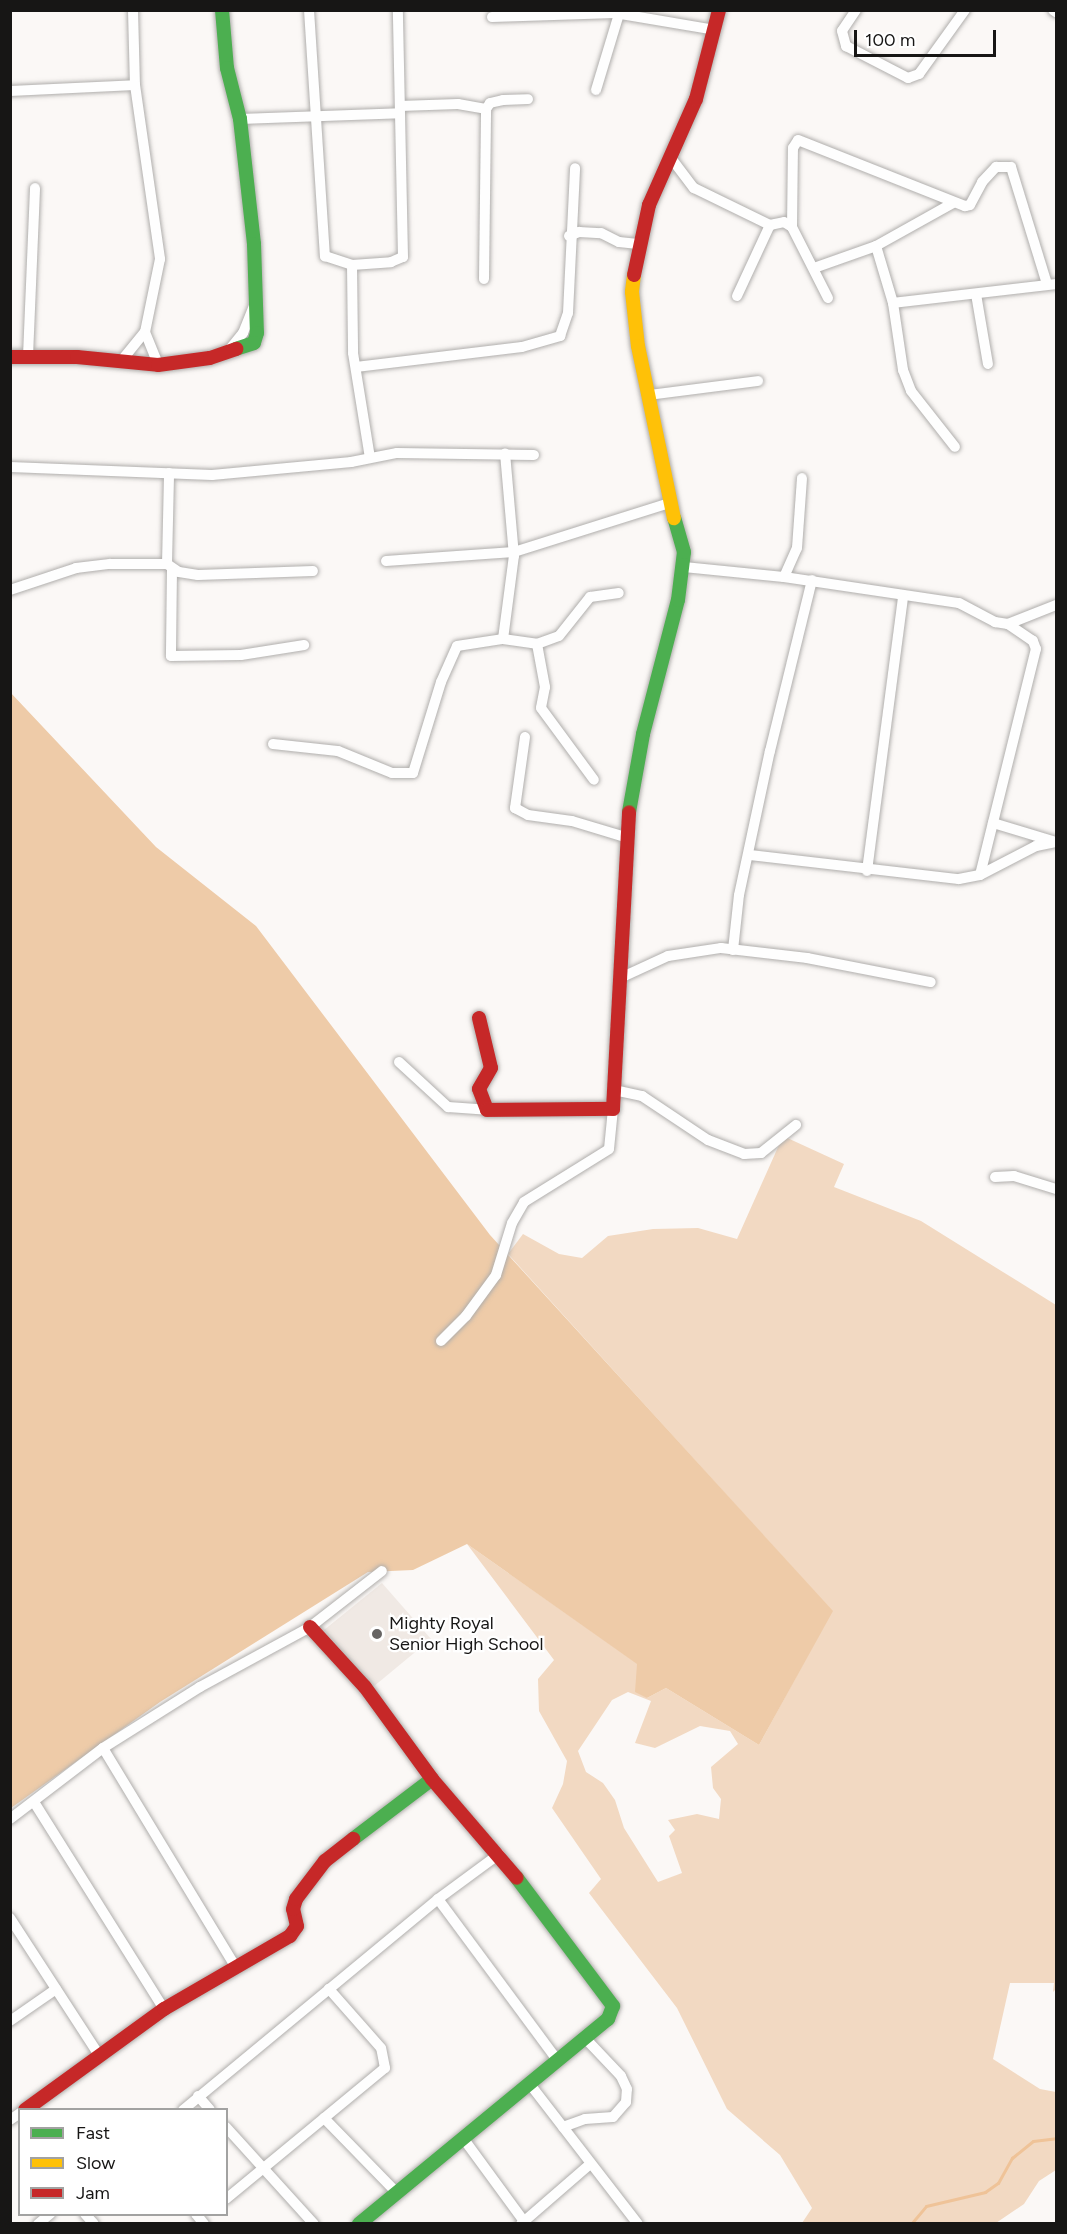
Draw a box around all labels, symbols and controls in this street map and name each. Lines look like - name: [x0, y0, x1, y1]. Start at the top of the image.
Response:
- scale bar: [857, 18, 1000, 56]
- text: 100 m: [865, 29, 915, 51]
- place label: Mighty Royal Senior High School: [389, 1613, 543, 1656]
- marker: Mighty Royal Senior High School: [370, 1627, 384, 1641]
- legend: [18, 2108, 228, 2216]
- text: Fast: [76, 2122, 110, 2144]
- text: Slow: [76, 2152, 115, 2174]
- text: Jam: [76, 2182, 110, 2204]

